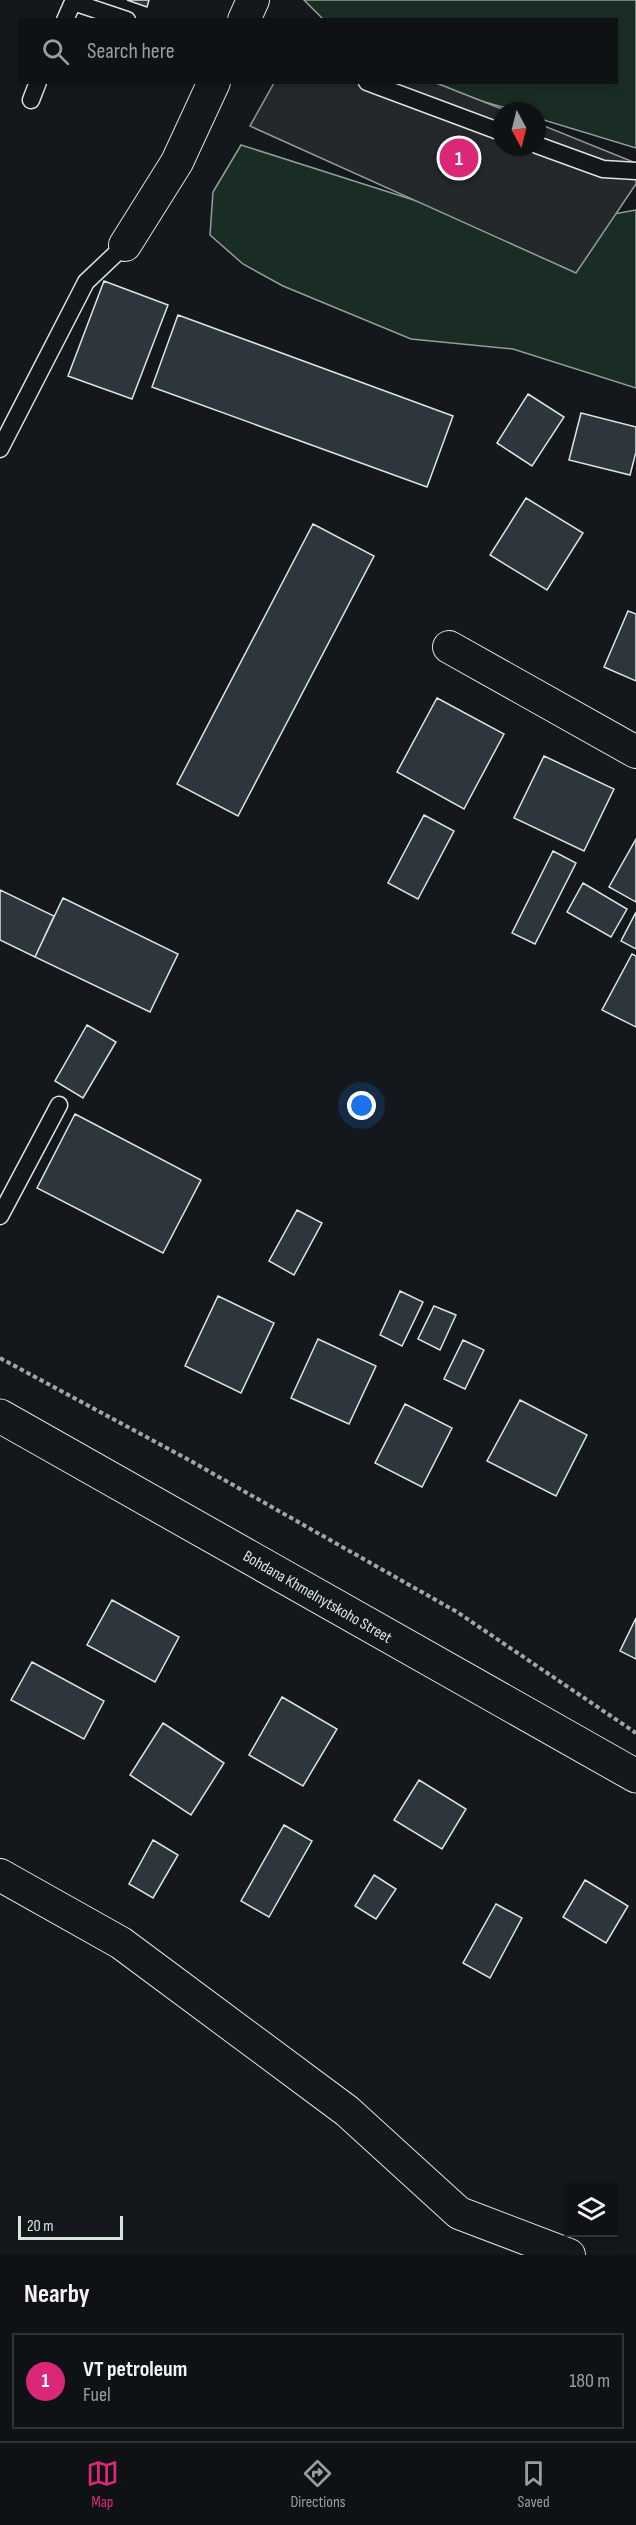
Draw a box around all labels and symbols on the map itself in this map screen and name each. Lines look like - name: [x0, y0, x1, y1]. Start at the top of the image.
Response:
- north arrow: [492, 102, 546, 156]
- pin: 1: [440, 136, 478, 180]
- your location: [347, 1091, 376, 1120]
- street label: Bohdana Khmelnytskoho Street: [239, 1547, 395, 1648]
- scale bar: [18, 2213, 123, 2240]

